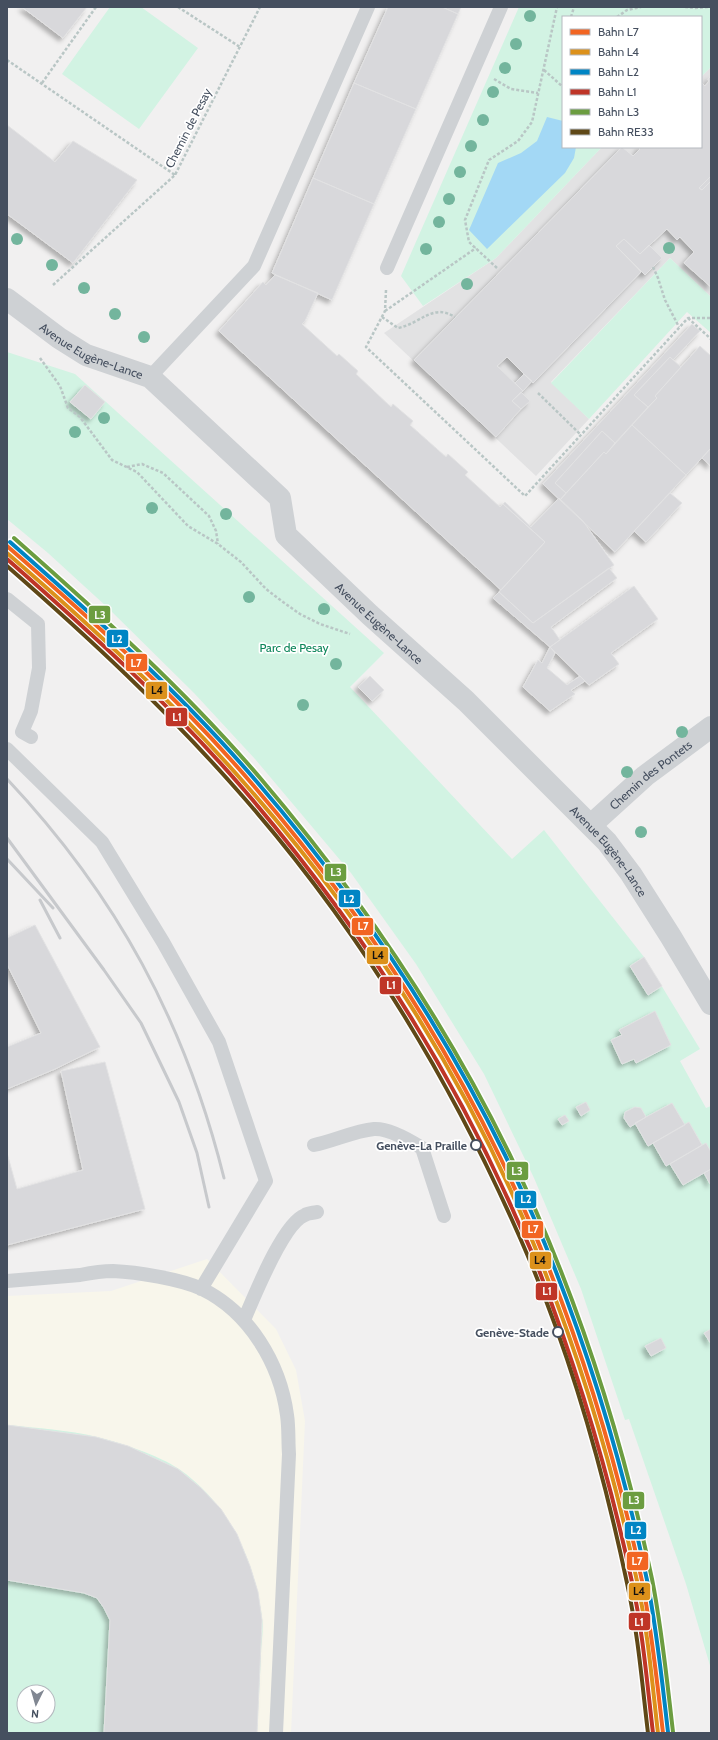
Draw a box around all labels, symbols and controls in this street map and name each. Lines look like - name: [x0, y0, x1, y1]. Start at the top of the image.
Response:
- legend: [562, 16, 702, 148]
- text: Bahn L7: [598, 24, 639, 39]
- text: Bahn L4: [598, 44, 639, 59]
- text: Bahn L2: [598, 64, 639, 79]
- text: Bahn L1: [598, 84, 637, 99]
- street label: Chemin de Pesay: [161, 86, 215, 170]
- text: Bahn L3: [598, 104, 639, 119]
- text: Bahn RE33: [598, 124, 654, 139]
- street label: Avenue Eugène-Lance: [37, 319, 145, 382]
- street label: Avenue Eugène-Lance: [333, 579, 427, 667]
- line badge: L3: [88, 605, 111, 624]
- text: L3: [94, 608, 106, 622]
- line badge: L2: [106, 629, 129, 648]
- text: L2: [111, 632, 123, 646]
- park label: Parc de Pesay: [259, 640, 329, 655]
- line badge: L7: [125, 653, 148, 672]
- text: L7: [130, 656, 142, 670]
- line badge: L4: [145, 681, 168, 700]
- text: L4: [151, 683, 163, 697]
- line badge: L1: [165, 707, 188, 727]
- text: L1: [172, 710, 182, 724]
- street label: Chemin des Pontets: [606, 736, 695, 812]
- street label: Avenue Eugène-Lance: [567, 802, 651, 899]
- line badge: L3: [324, 863, 347, 882]
- text: L3: [330, 865, 342, 879]
- line badge: L2: [338, 889, 361, 908]
- text: L2: [343, 892, 355, 906]
- line badge: L7: [351, 917, 374, 936]
- text: L7: [357, 919, 369, 933]
- line badge: L4: [366, 946, 389, 965]
- text: L4: [372, 948, 384, 962]
- line badge: L1: [379, 976, 402, 995]
- text: L1: [386, 978, 396, 992]
- place label: Genève-La Praille: [376, 1138, 467, 1153]
- marker: Genève-La Praille: [470, 1139, 482, 1151]
- line badge: L3: [506, 1161, 529, 1181]
- text: L3: [511, 1164, 523, 1178]
- line badge: L2: [514, 1190, 537, 1209]
- text: L2: [520, 1192, 532, 1206]
- line badge: L7: [521, 1220, 544, 1239]
- text: L7: [527, 1222, 539, 1236]
- line badge: L4: [529, 1251, 552, 1270]
- text: L4: [534, 1253, 546, 1267]
- line badge: L1: [535, 1282, 558, 1301]
- text: L1: [542, 1284, 552, 1298]
- place label: Genève-Stade: [475, 1325, 549, 1340]
- marker: Genève-Stade: [552, 1326, 564, 1338]
- line badge: L3: [622, 1491, 645, 1510]
- text: L3: [628, 1493, 640, 1507]
- line badge: L2: [624, 1521, 647, 1540]
- text: L2: [630, 1523, 642, 1537]
- line badge: L7: [626, 1551, 649, 1571]
- text: L7: [631, 1554, 643, 1568]
- line badge: L4: [628, 1582, 651, 1601]
- text: L4: [633, 1584, 645, 1598]
- line badge: L1: [628, 1612, 651, 1631]
- text: L1: [634, 1615, 644, 1629]
- north arrow: [16, 1684, 56, 1724]
- text: N: [31, 1707, 40, 1721]

